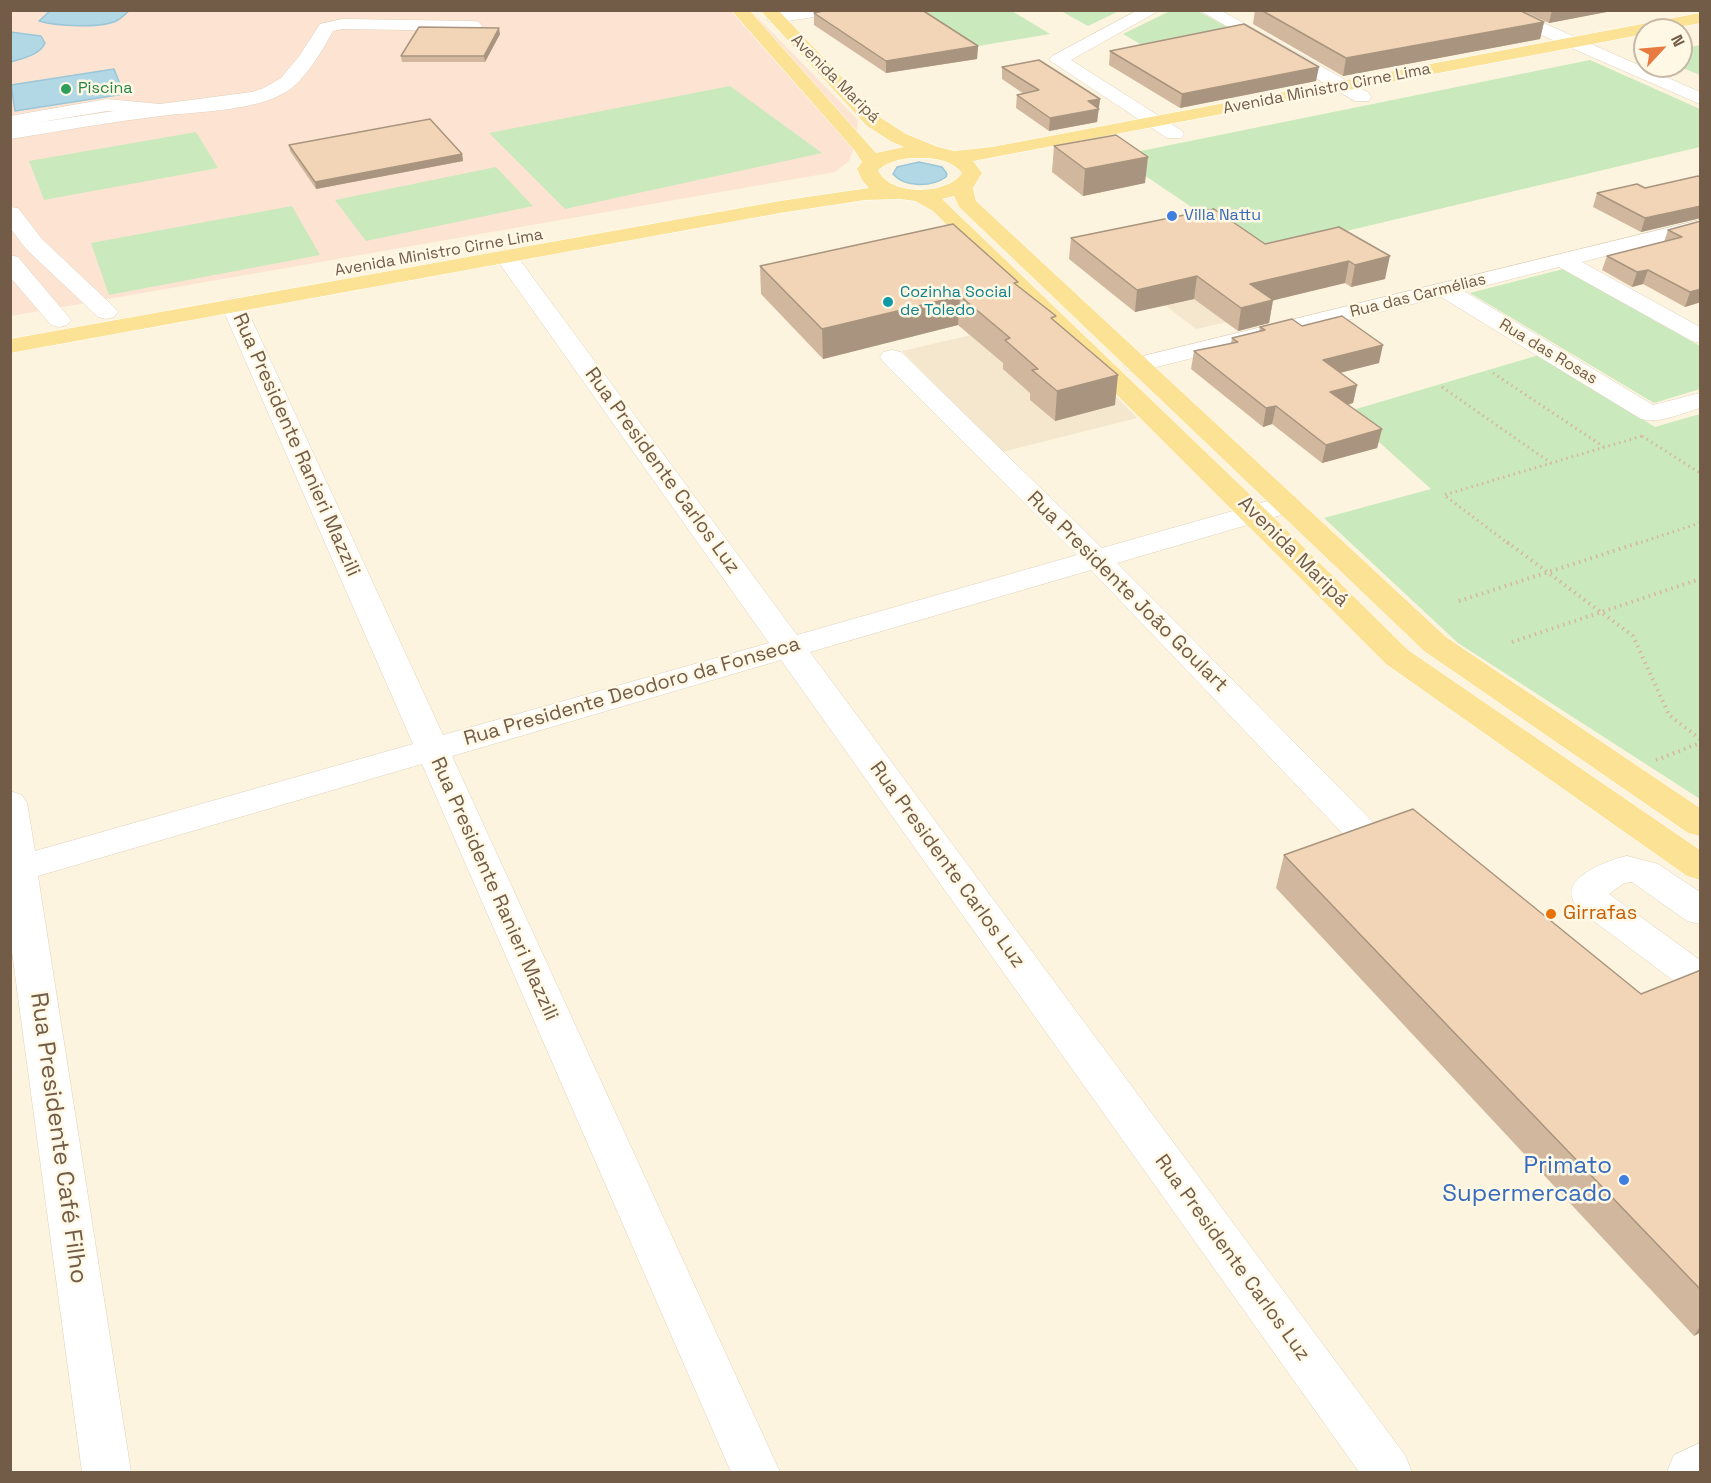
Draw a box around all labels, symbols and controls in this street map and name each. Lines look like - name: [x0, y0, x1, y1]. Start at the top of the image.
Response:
- north arrow: [1633, 18, 1693, 78]
- street label: Avenida Maripá: [787, 31, 883, 127]
- text: N: [1666, 31, 1690, 50]
- street label: Avenida Ministro Cirne Lima: [1222, 59, 1432, 119]
- place label: Piscina: [78, 79, 132, 99]
- marker: Piscina: [59, 82, 73, 96]
- place label: Villa Nattu: [1184, 206, 1261, 226]
- marker: Villa Nattu: [1165, 209, 1179, 223]
- street label: Avenida Ministro Cirne Lima: [333, 225, 545, 281]
- street label: Rua das Carmélias: [1348, 270, 1488, 322]
- place label: Cozinha Social de Toledo: [900, 283, 1011, 321]
- marker: Cozinha Social de Toledo: [881, 295, 895, 309]
- street label: Rua Presidente Ranieri Mazzili: [227, 310, 365, 580]
- street label: Rua das Rosas: [1495, 315, 1601, 389]
- street label: Rua Presidente Carlos Luz: [579, 363, 745, 579]
- street label: Rua Presidente João Goulart: [1022, 487, 1232, 697]
- street label: Avenida Maripá: [1233, 492, 1353, 612]
- street label: Rua Presidente Deodoro da Fonseca: [461, 632, 803, 752]
- street label: Rua Presidente Ranieri Mazzili: [425, 754, 563, 1024]
- street label: Rua Presidente Carlos Luz: [864, 757, 1030, 973]
- place label: Girrafas: [1563, 902, 1637, 926]
- marker: Girrafas: [1544, 907, 1558, 921]
- street label: Rua Presidente Café Filho: [23, 991, 93, 1285]
- street label: Rua Presidente Carlos Luz: [1149, 1150, 1315, 1366]
- place label: Primato Supermercado: [1442, 1152, 1612, 1208]
- marker: Primato Supermercado: [1617, 1173, 1631, 1187]

